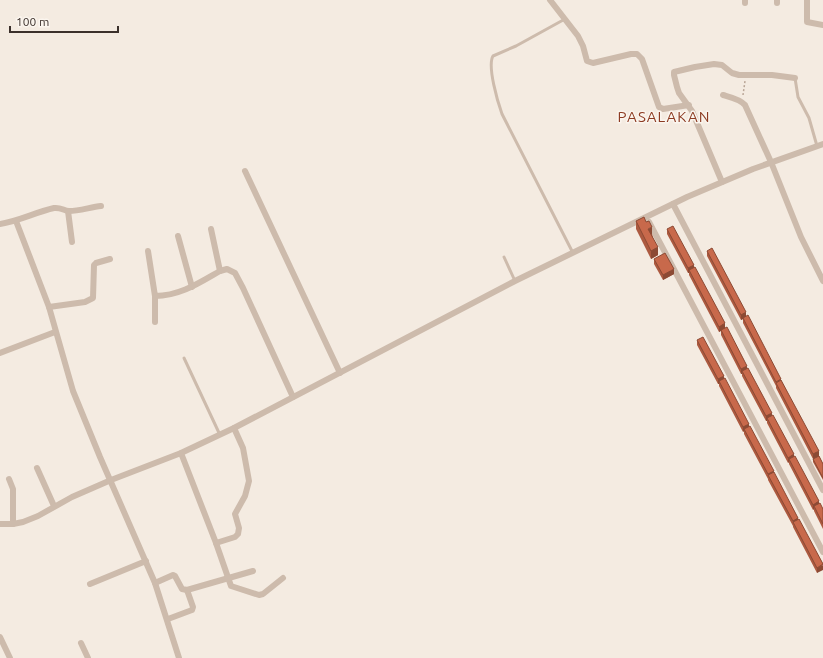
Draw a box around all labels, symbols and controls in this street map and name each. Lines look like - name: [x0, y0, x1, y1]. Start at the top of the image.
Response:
- scale bar: [10, 8, 118, 34]
- text: 100 m: [16, 15, 49, 28]
- district label: PASALAKAN: [618, 108, 710, 125]

